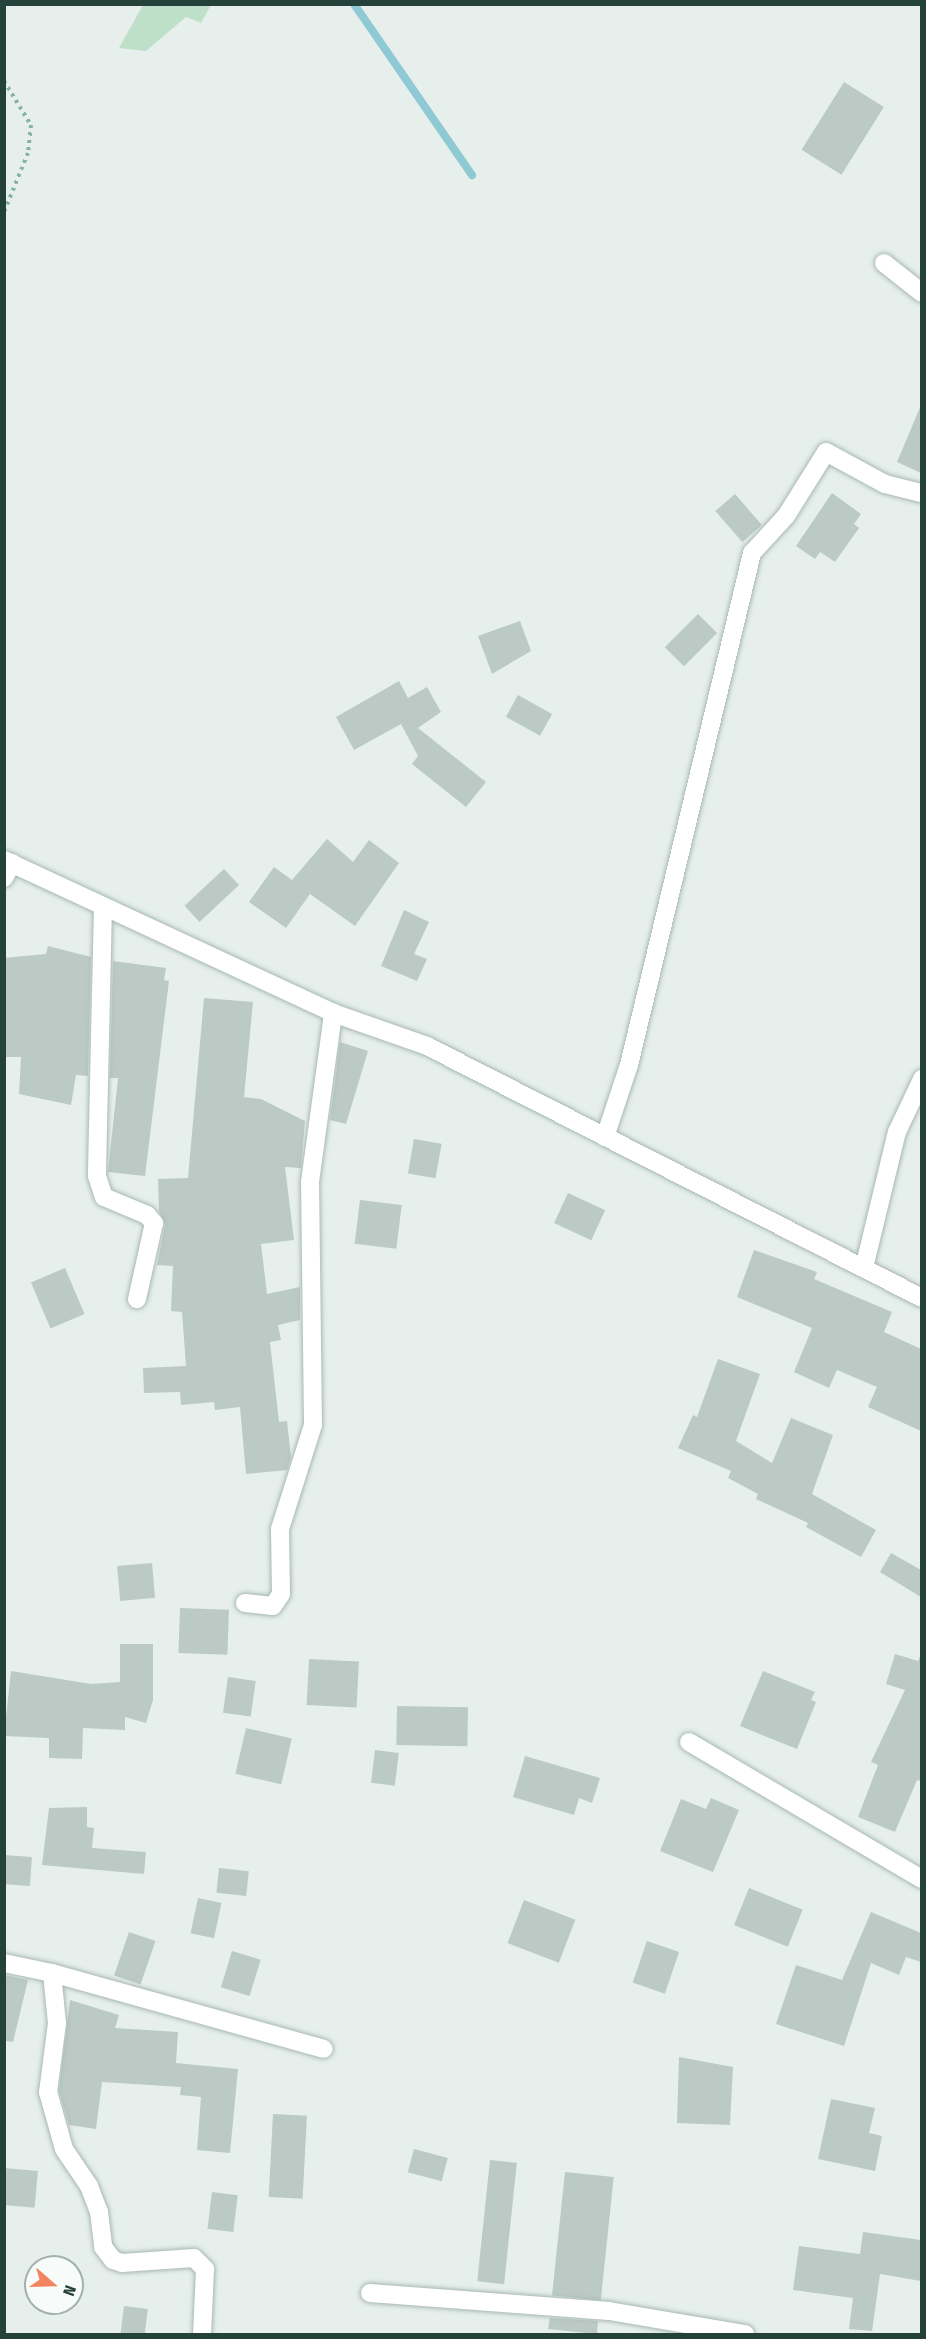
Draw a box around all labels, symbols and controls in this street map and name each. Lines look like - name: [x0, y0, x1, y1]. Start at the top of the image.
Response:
- north arrow: [24, 2255, 84, 2315]
- text: N: [59, 2283, 80, 2298]

